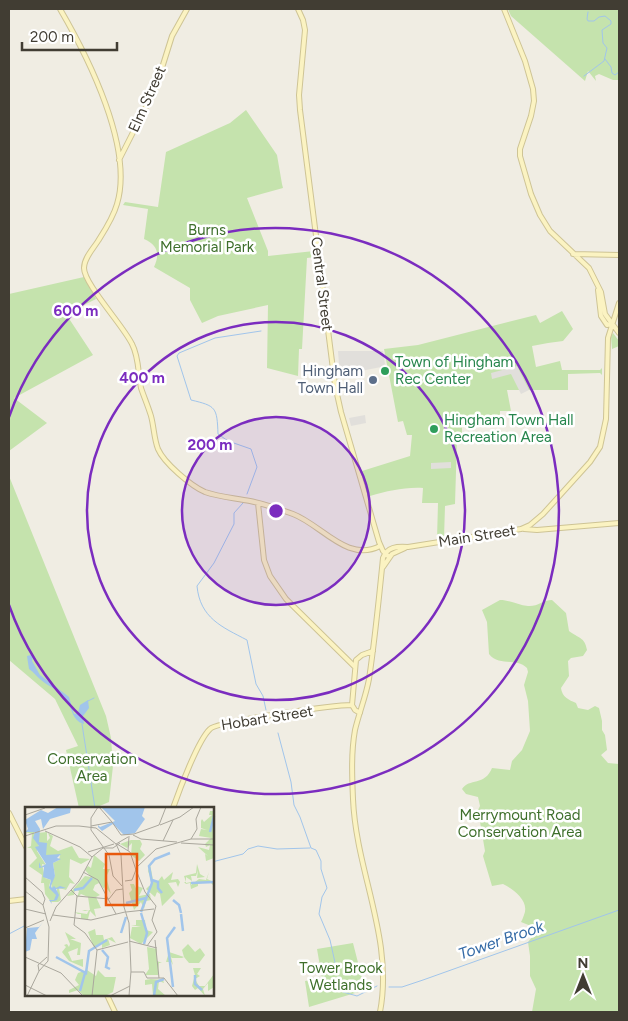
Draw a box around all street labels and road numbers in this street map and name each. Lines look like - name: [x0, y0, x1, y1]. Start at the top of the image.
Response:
- street label: Elm Street: [124, 63, 170, 135]
- street label: Central Street: [307, 236, 337, 332]
- street label: Main Street: [437, 521, 517, 551]
- street label: Hobart Street: [220, 702, 315, 734]

